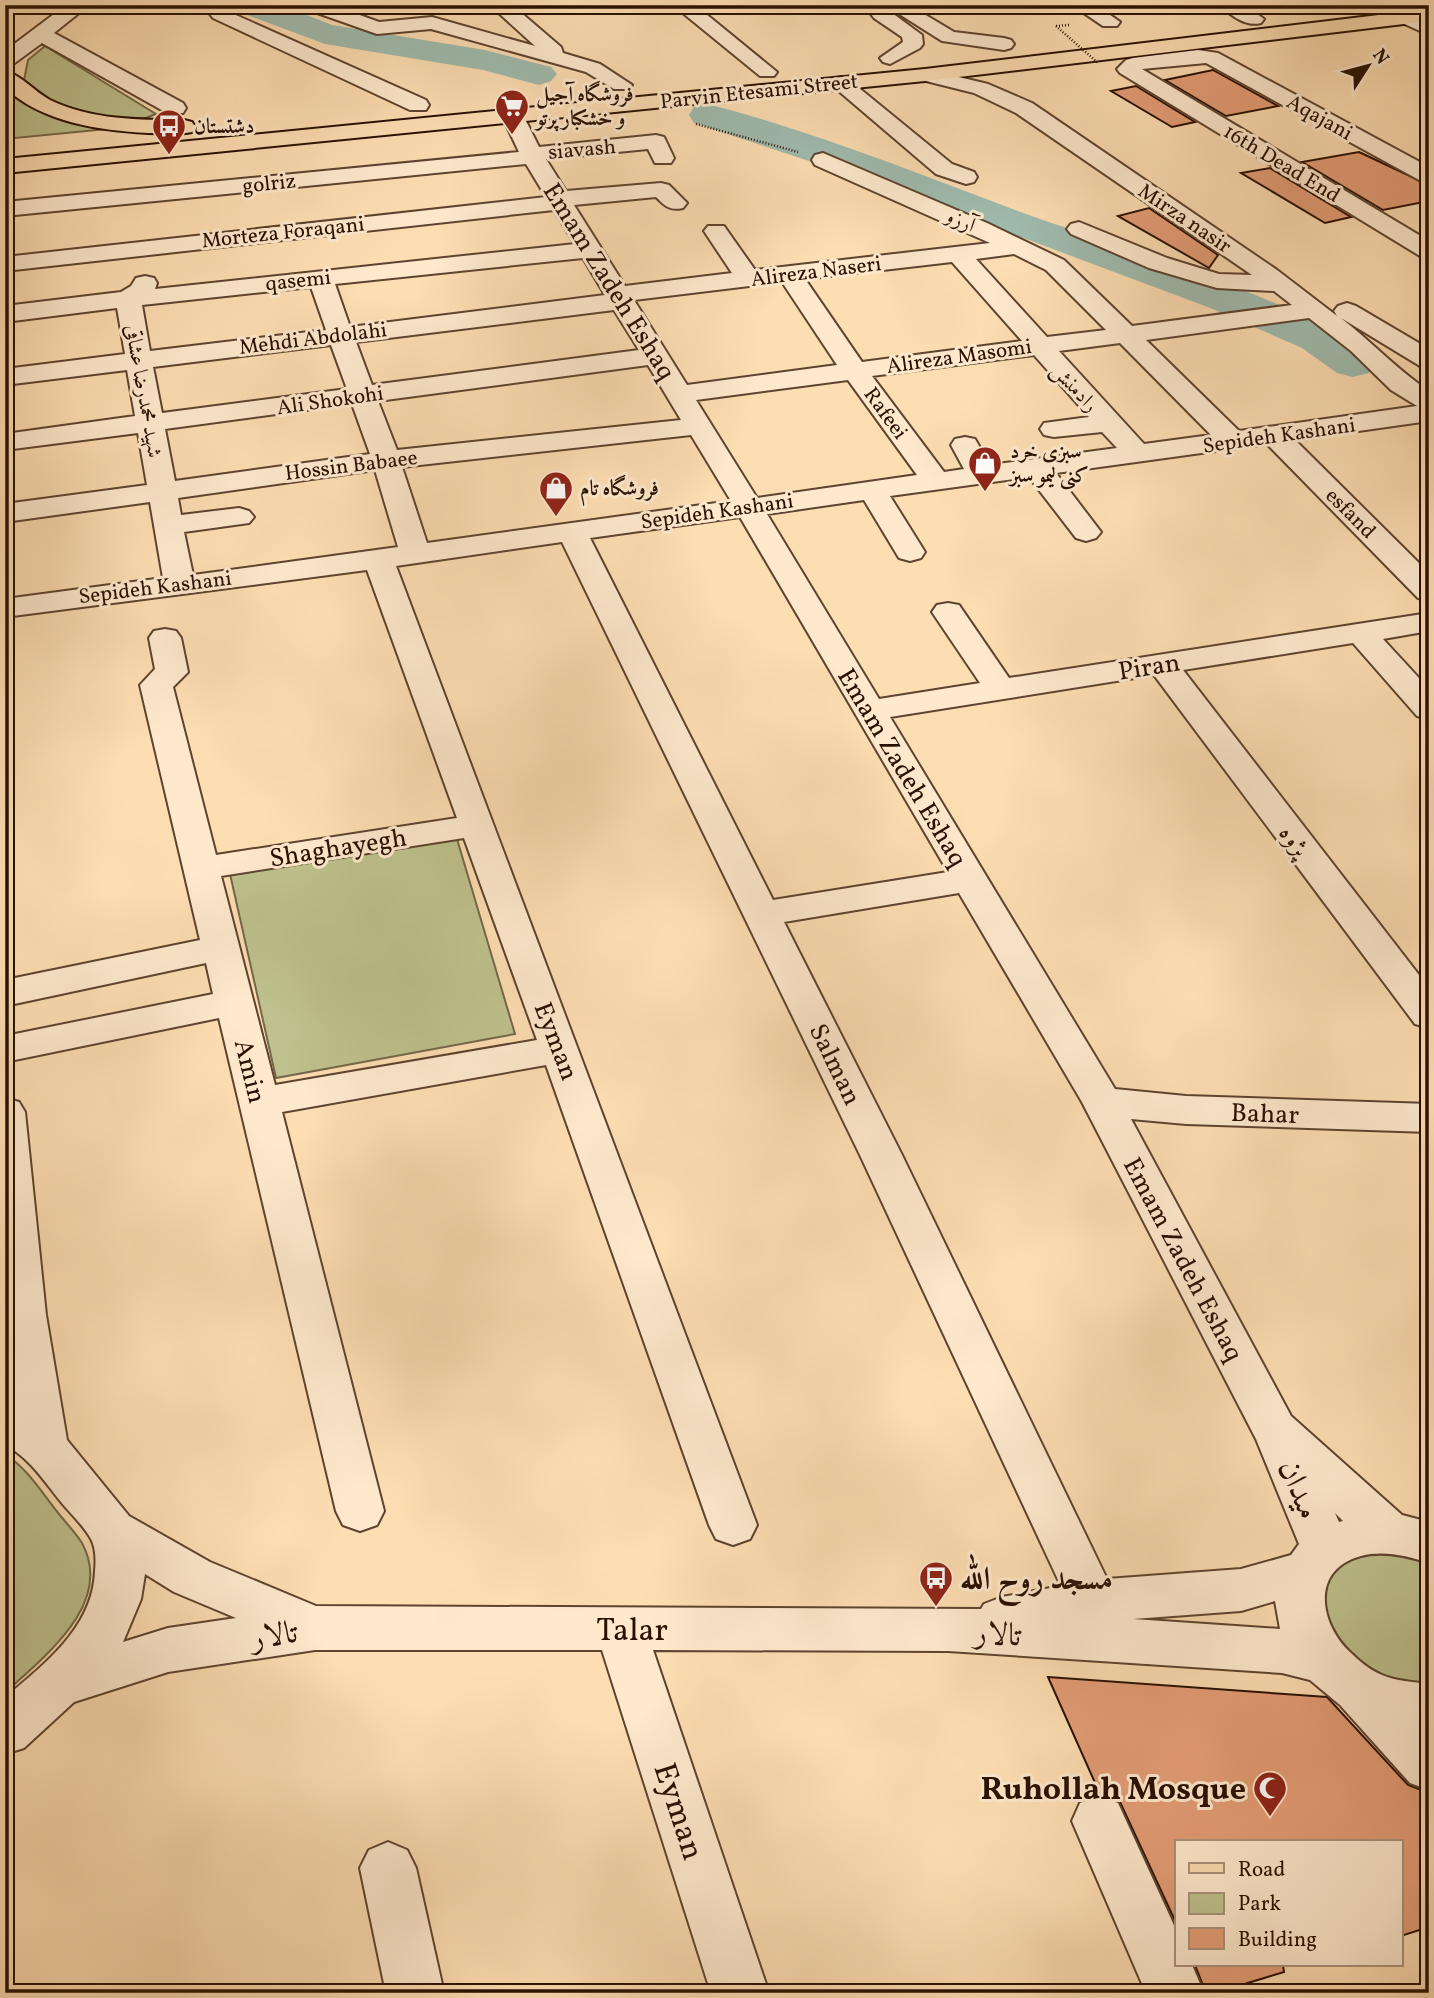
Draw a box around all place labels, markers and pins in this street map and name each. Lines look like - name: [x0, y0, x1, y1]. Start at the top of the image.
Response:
- place label: فروشگاه آجیل و خشکبار پرتو: [534, 80, 634, 134]
- supermarket icon: فروشگاه آجیل و خشکبار پرتو: [493, 87, 531, 136]
- bus stop icon: دشتستان: [150, 107, 188, 156]
- place label: دشتستان: [194, 113, 254, 142]
- place label: سبزی خرد کنی لیمو سبز: [1008, 438, 1089, 491]
- shop icon: سبزی خرد کنی لیمو سبز: [966, 444, 1004, 493]
- shop icon: فروشگاه تام: [537, 469, 575, 518]
- place label: فروشگاه تام: [580, 474, 659, 507]
- place label: مسجد روح الله: [960, 1553, 1113, 1607]
- bus stop icon: مسجد روح الله: [917, 1559, 955, 1608]
- place label: Ruhollah Mosque: [981, 1769, 1246, 1813]
- mosque icon: Ruhollah Mosque: [1251, 1769, 1289, 1818]

